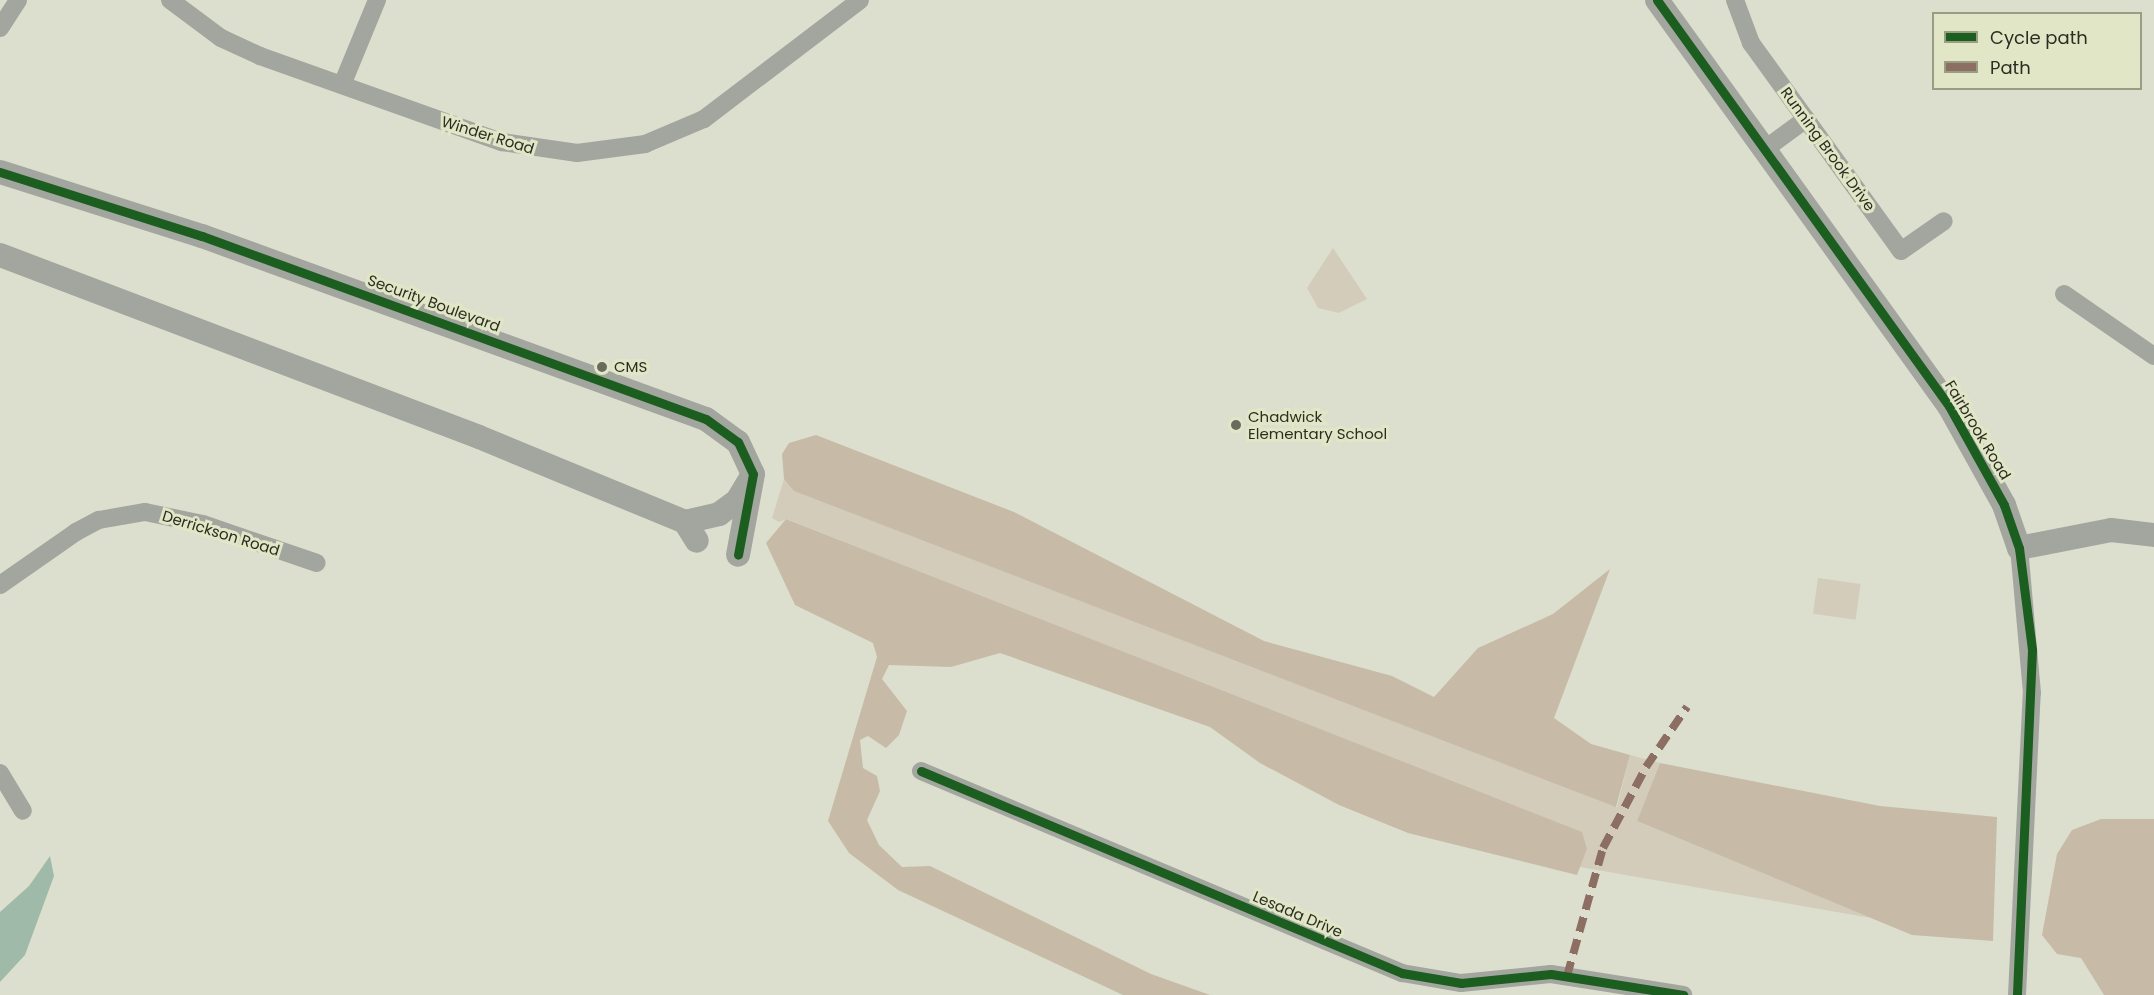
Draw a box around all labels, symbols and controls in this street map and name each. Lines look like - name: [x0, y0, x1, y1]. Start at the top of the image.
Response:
- legend: [1932, 12, 2142, 90]
- text: Cycle path: [1990, 25, 2088, 50]
- text: Path: [1990, 55, 2031, 80]
- street label: Running Brook Drive: [1777, 84, 1879, 214]
- street label: Winder Road: [439, 112, 537, 158]
- street label: Security Boulevard: [365, 271, 503, 335]
- place label: CMS: [614, 358, 647, 376]
- marker: CMS: [595, 360, 609, 374]
- street label: Fairbrook Road: [1941, 377, 2015, 483]
- place label: Chadwick Elementary School: [1248, 407, 1387, 442]
- marker: Chadwick Elementary School: [1229, 418, 1243, 432]
- street label: Derrickson Road: [160, 507, 282, 559]
- street label: Lesada Drive: [1250, 887, 1346, 941]

